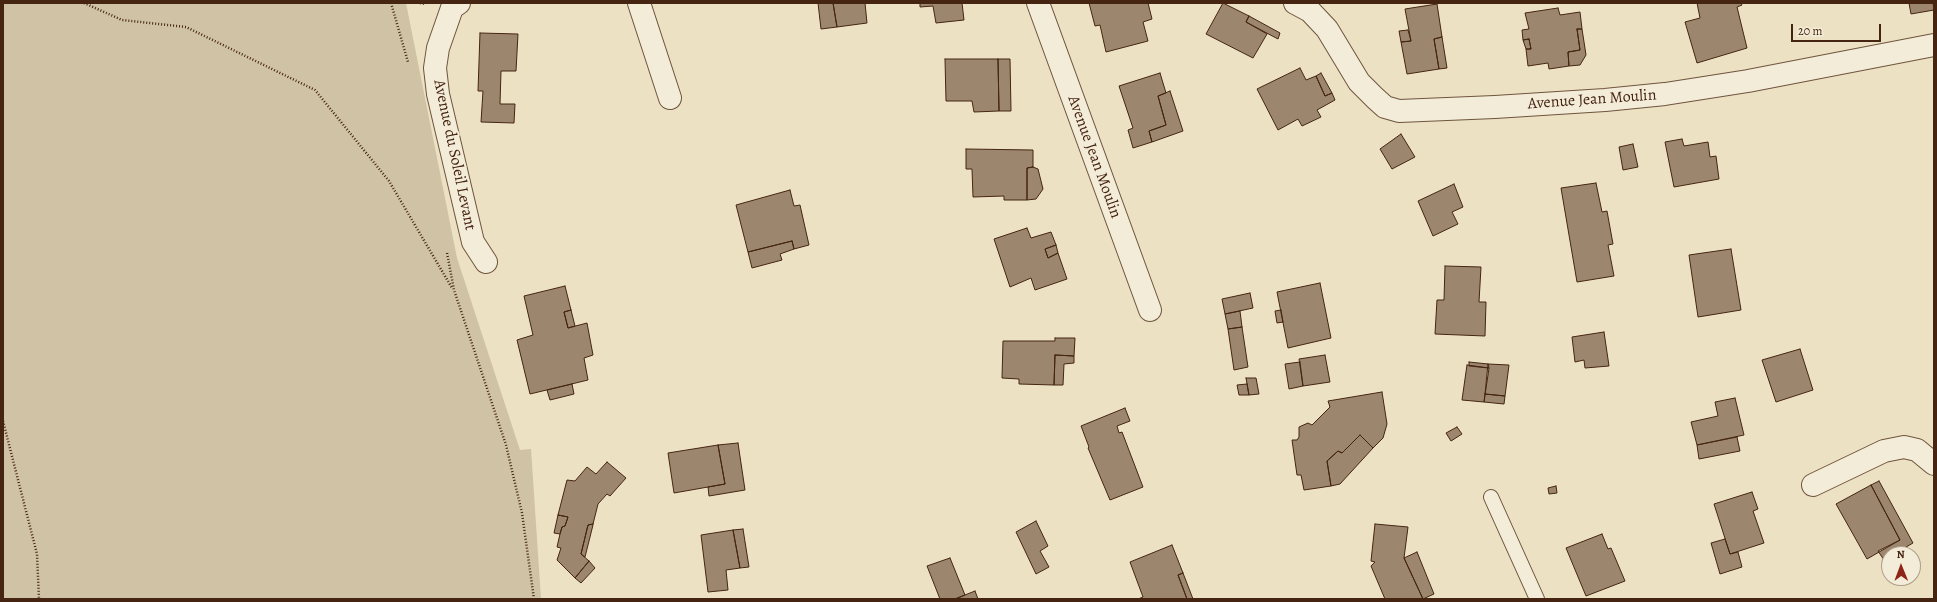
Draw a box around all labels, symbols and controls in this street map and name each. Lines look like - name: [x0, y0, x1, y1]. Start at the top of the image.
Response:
- scale bar: [1793, 16, 1883, 42]
- text: 20 m: [1798, 23, 1822, 39]
- street label: Avenue du Soleil Levant: [429, 78, 479, 232]
- street label: Avenue Jean Moulin: [1527, 86, 1657, 114]
- street label: Avenue Jean Moulin: [1063, 93, 1125, 221]
- north arrow: [1881, 546, 1921, 586]
- text: N: [1897, 547, 1905, 562]

